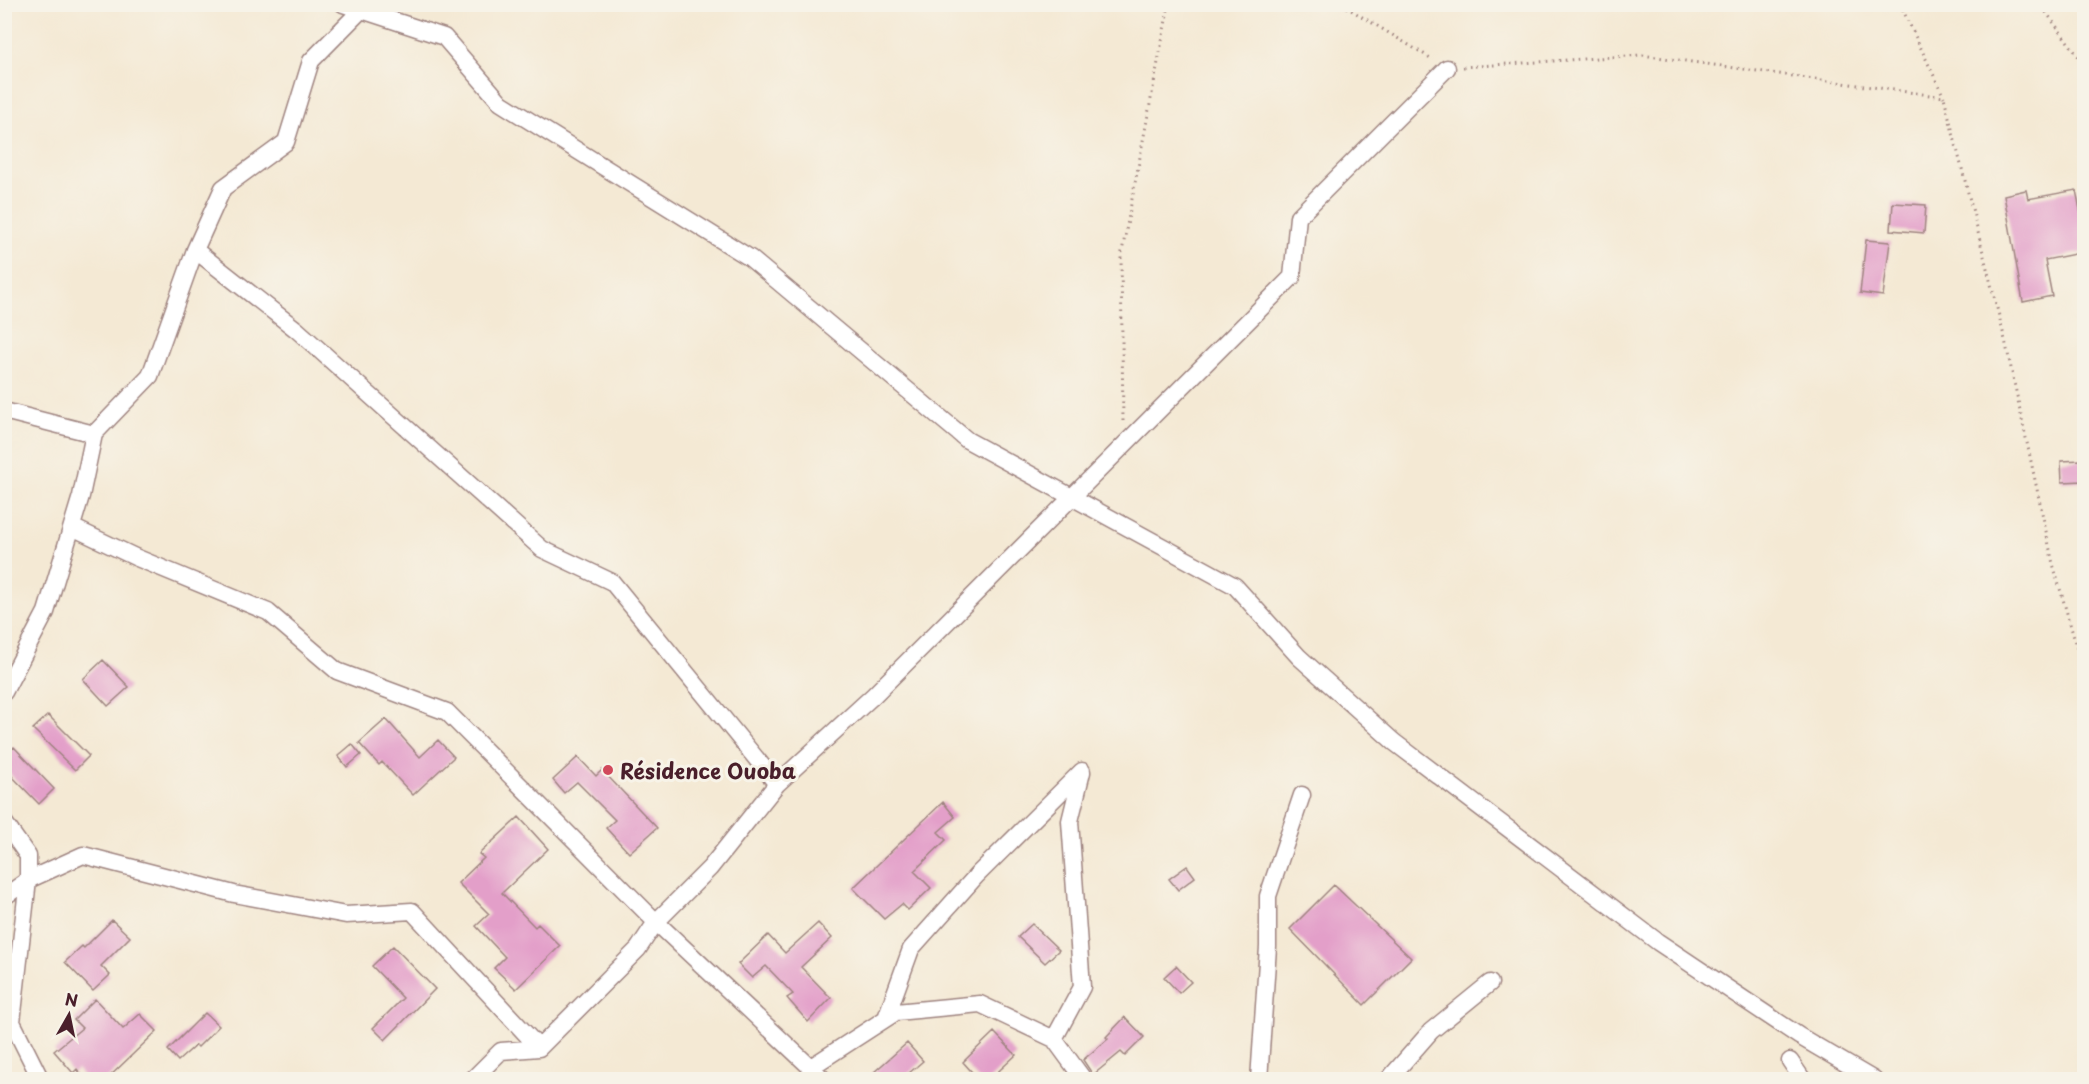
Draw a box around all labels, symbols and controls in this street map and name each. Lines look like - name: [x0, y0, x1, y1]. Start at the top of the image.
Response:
- place label: Résidence Ouoba: [620, 754, 796, 786]
- marker: Résidence Ouoba: [601, 763, 615, 777]
- north arrow: [39, 985, 99, 1045]
- text: N: [63, 986, 80, 1012]

